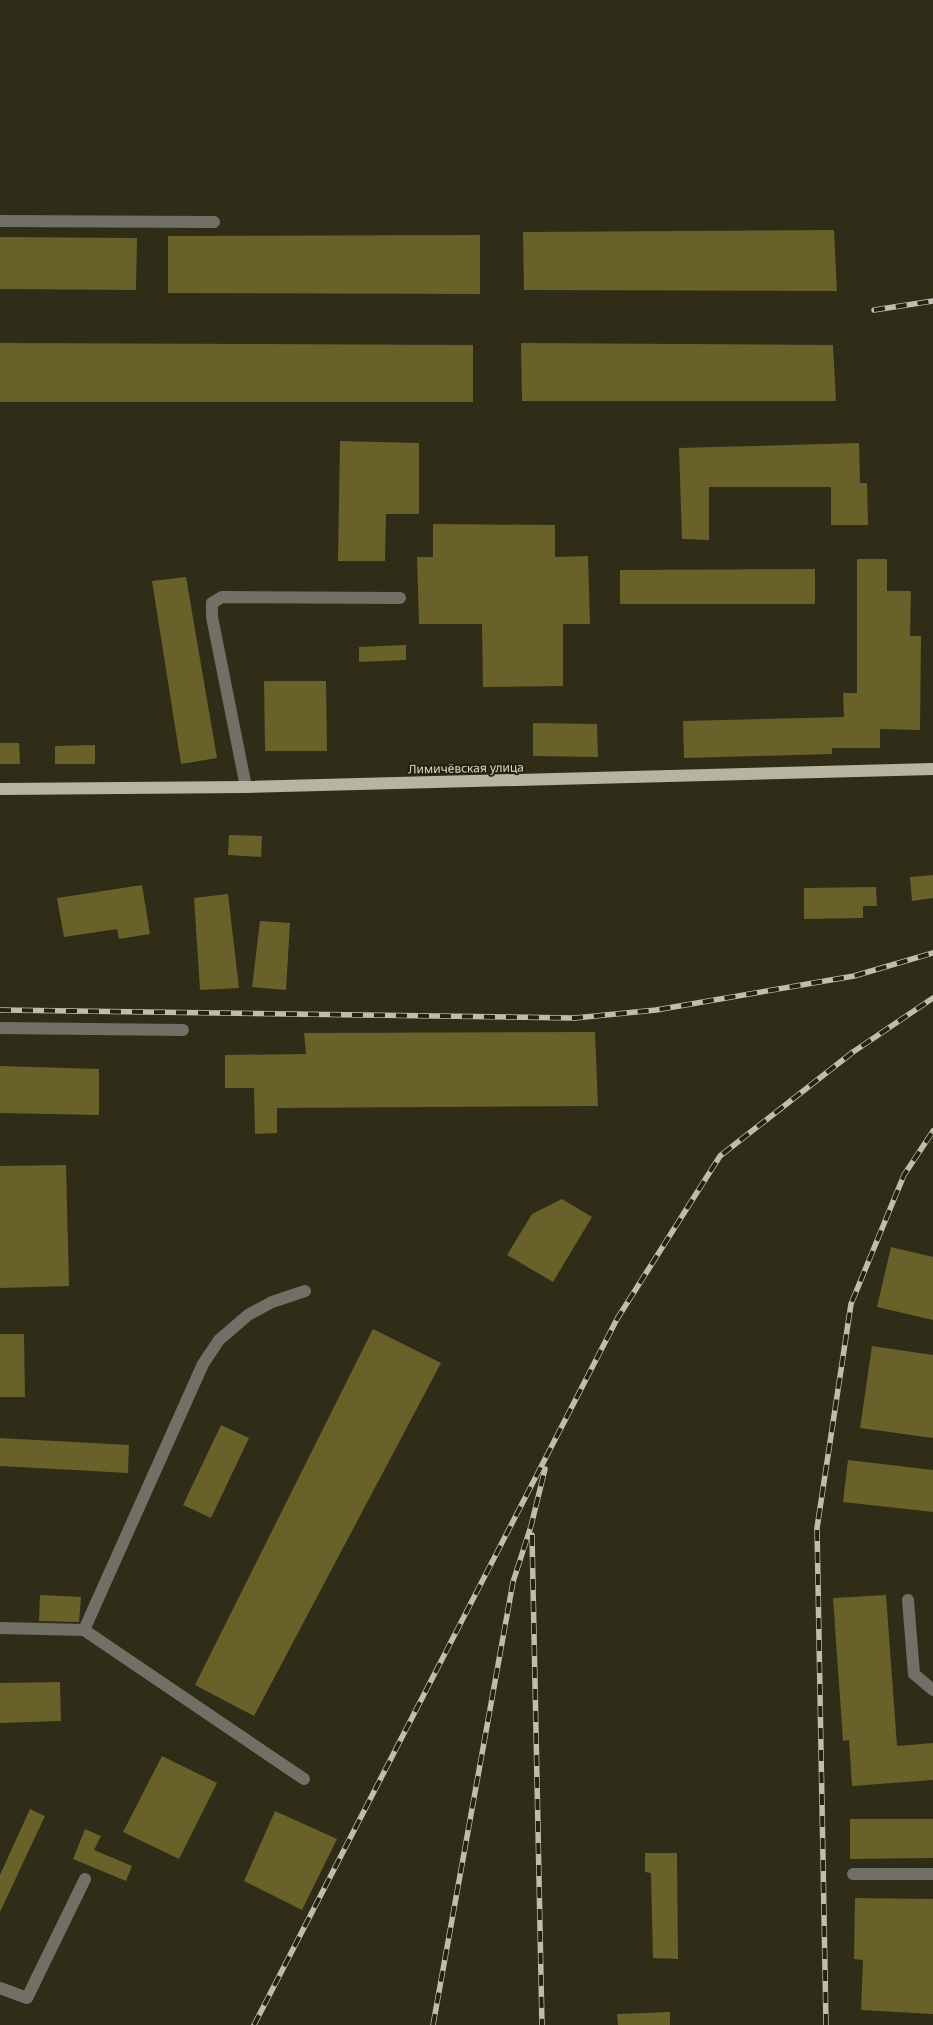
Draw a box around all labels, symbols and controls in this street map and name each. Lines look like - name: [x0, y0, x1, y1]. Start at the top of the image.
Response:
- street label: Лимичёвская улица: [408, 758, 524, 778]

